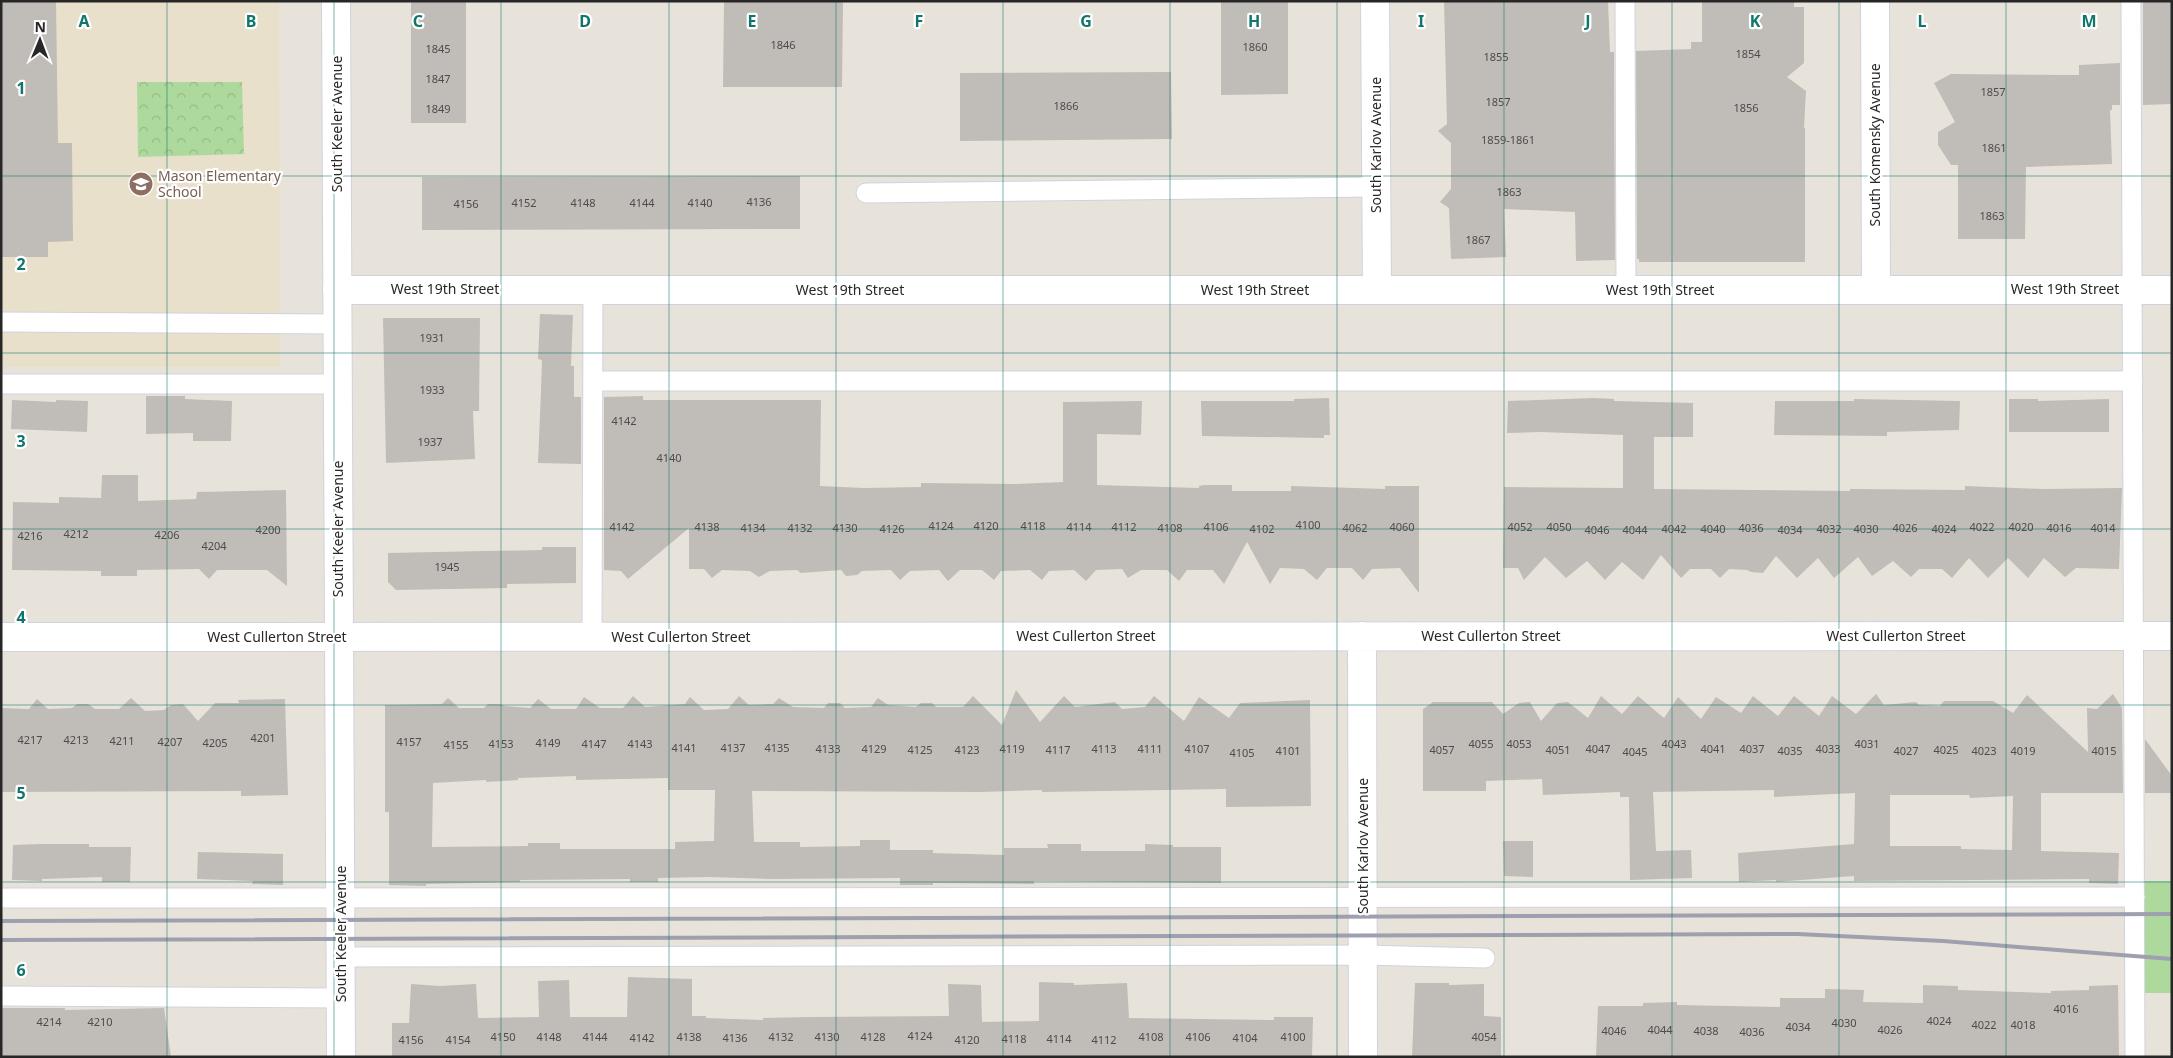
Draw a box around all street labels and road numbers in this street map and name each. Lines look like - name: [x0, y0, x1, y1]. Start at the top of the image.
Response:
- street label: South Keeler Avenue: [327, 56, 346, 192]
- street label: South Komensky Avenue: [1865, 63, 1884, 227]
- street label: South Karlov Avenue: [1366, 77, 1385, 213]
- street label: West 19th Street: [391, 279, 499, 298]
- street label: West 19th Street: [2011, 279, 2119, 298]
- street label: West 19th Street: [796, 280, 904, 299]
- street label: West 19th Street: [1201, 280, 1309, 299]
- street label: West 19th Street: [1606, 280, 1714, 299]
- street label: South Keeler Avenue: [328, 461, 347, 597]
- street label: West Cullerton Street: [1016, 626, 1156, 645]
- street label: West Cullerton Street: [1421, 626, 1561, 645]
- street label: West Cullerton Street: [1826, 626, 1966, 645]
- street label: West Cullerton Street: [207, 627, 347, 646]
- street label: West Cullerton Street: [611, 627, 751, 646]
- street label: South Karlov Avenue: [1353, 778, 1372, 914]
- street label: South Keeler Avenue: [331, 866, 350, 1002]

